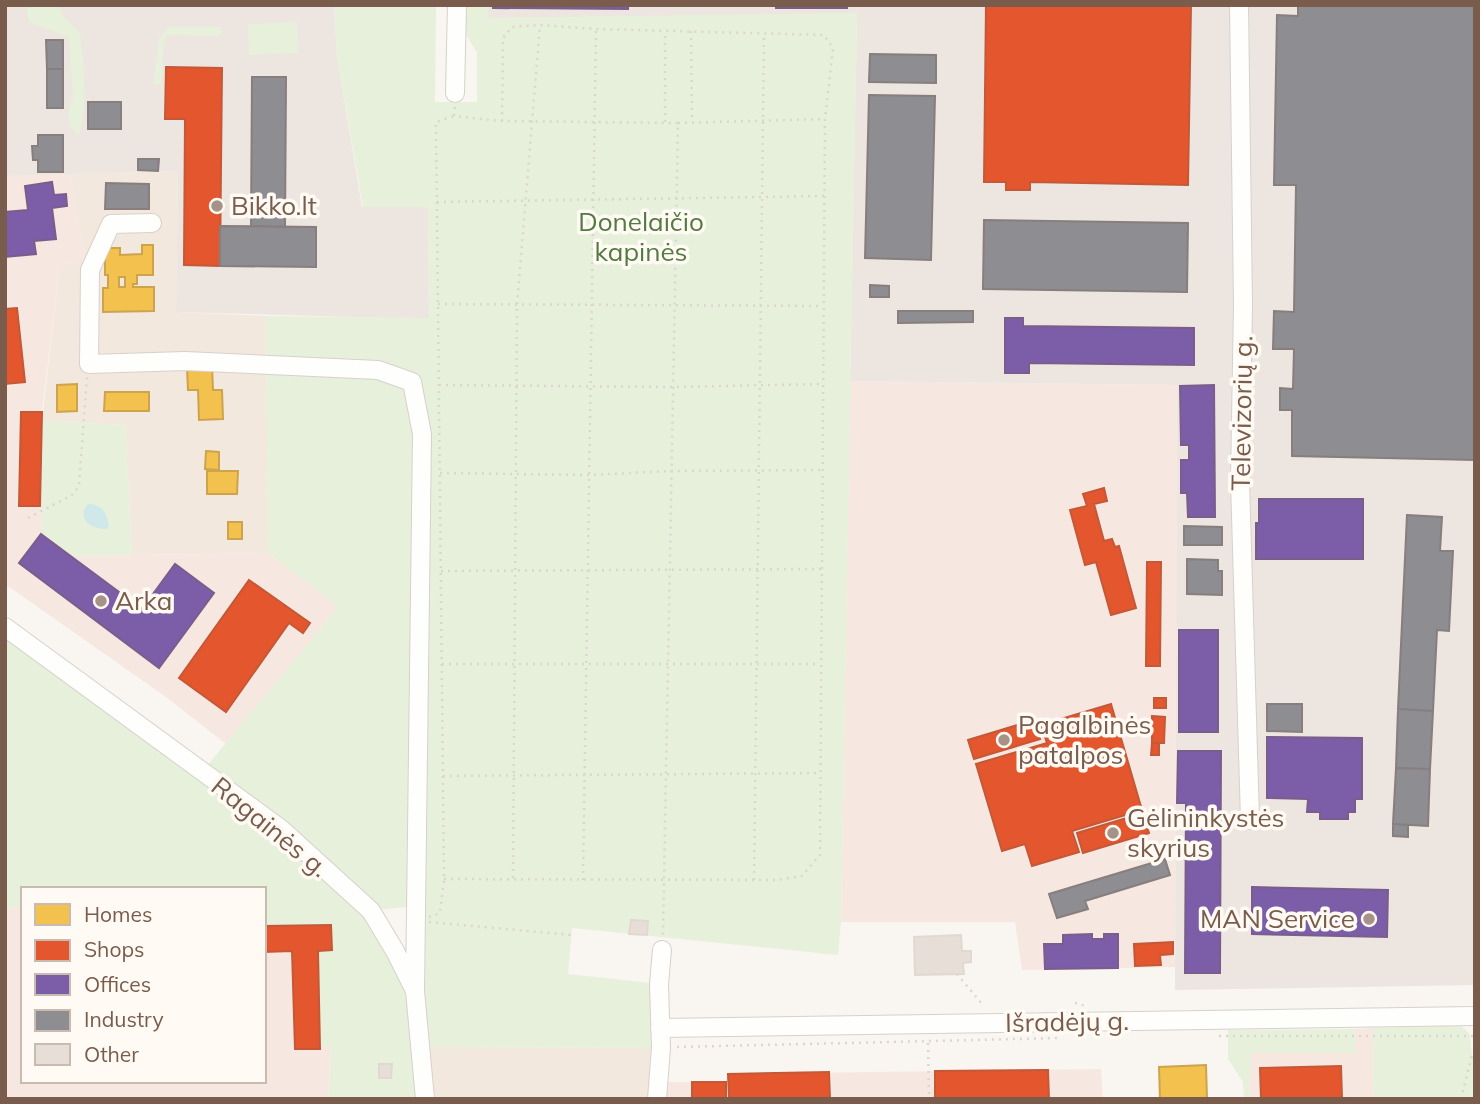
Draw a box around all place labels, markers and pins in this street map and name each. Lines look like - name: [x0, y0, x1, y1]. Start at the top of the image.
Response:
- place label: Bikko.lt: [231, 189, 317, 222]
- marker: Bikko.lt: [209, 198, 225, 214]
- place label: Arka: [115, 584, 172, 617]
- marker: Arka: [93, 593, 109, 609]
- place label: Pagalbinės patalpos: [1018, 708, 1151, 771]
- marker: Pagalbinės patalpos: [996, 732, 1012, 748]
- place label: Gėlininkystės skyrius: [1127, 801, 1284, 864]
- marker: Gėlininkystės skyrius: [1105, 825, 1121, 841]
- place label: MAN Service: [1200, 902, 1355, 935]
- marker: MAN Service: [1361, 911, 1377, 927]

